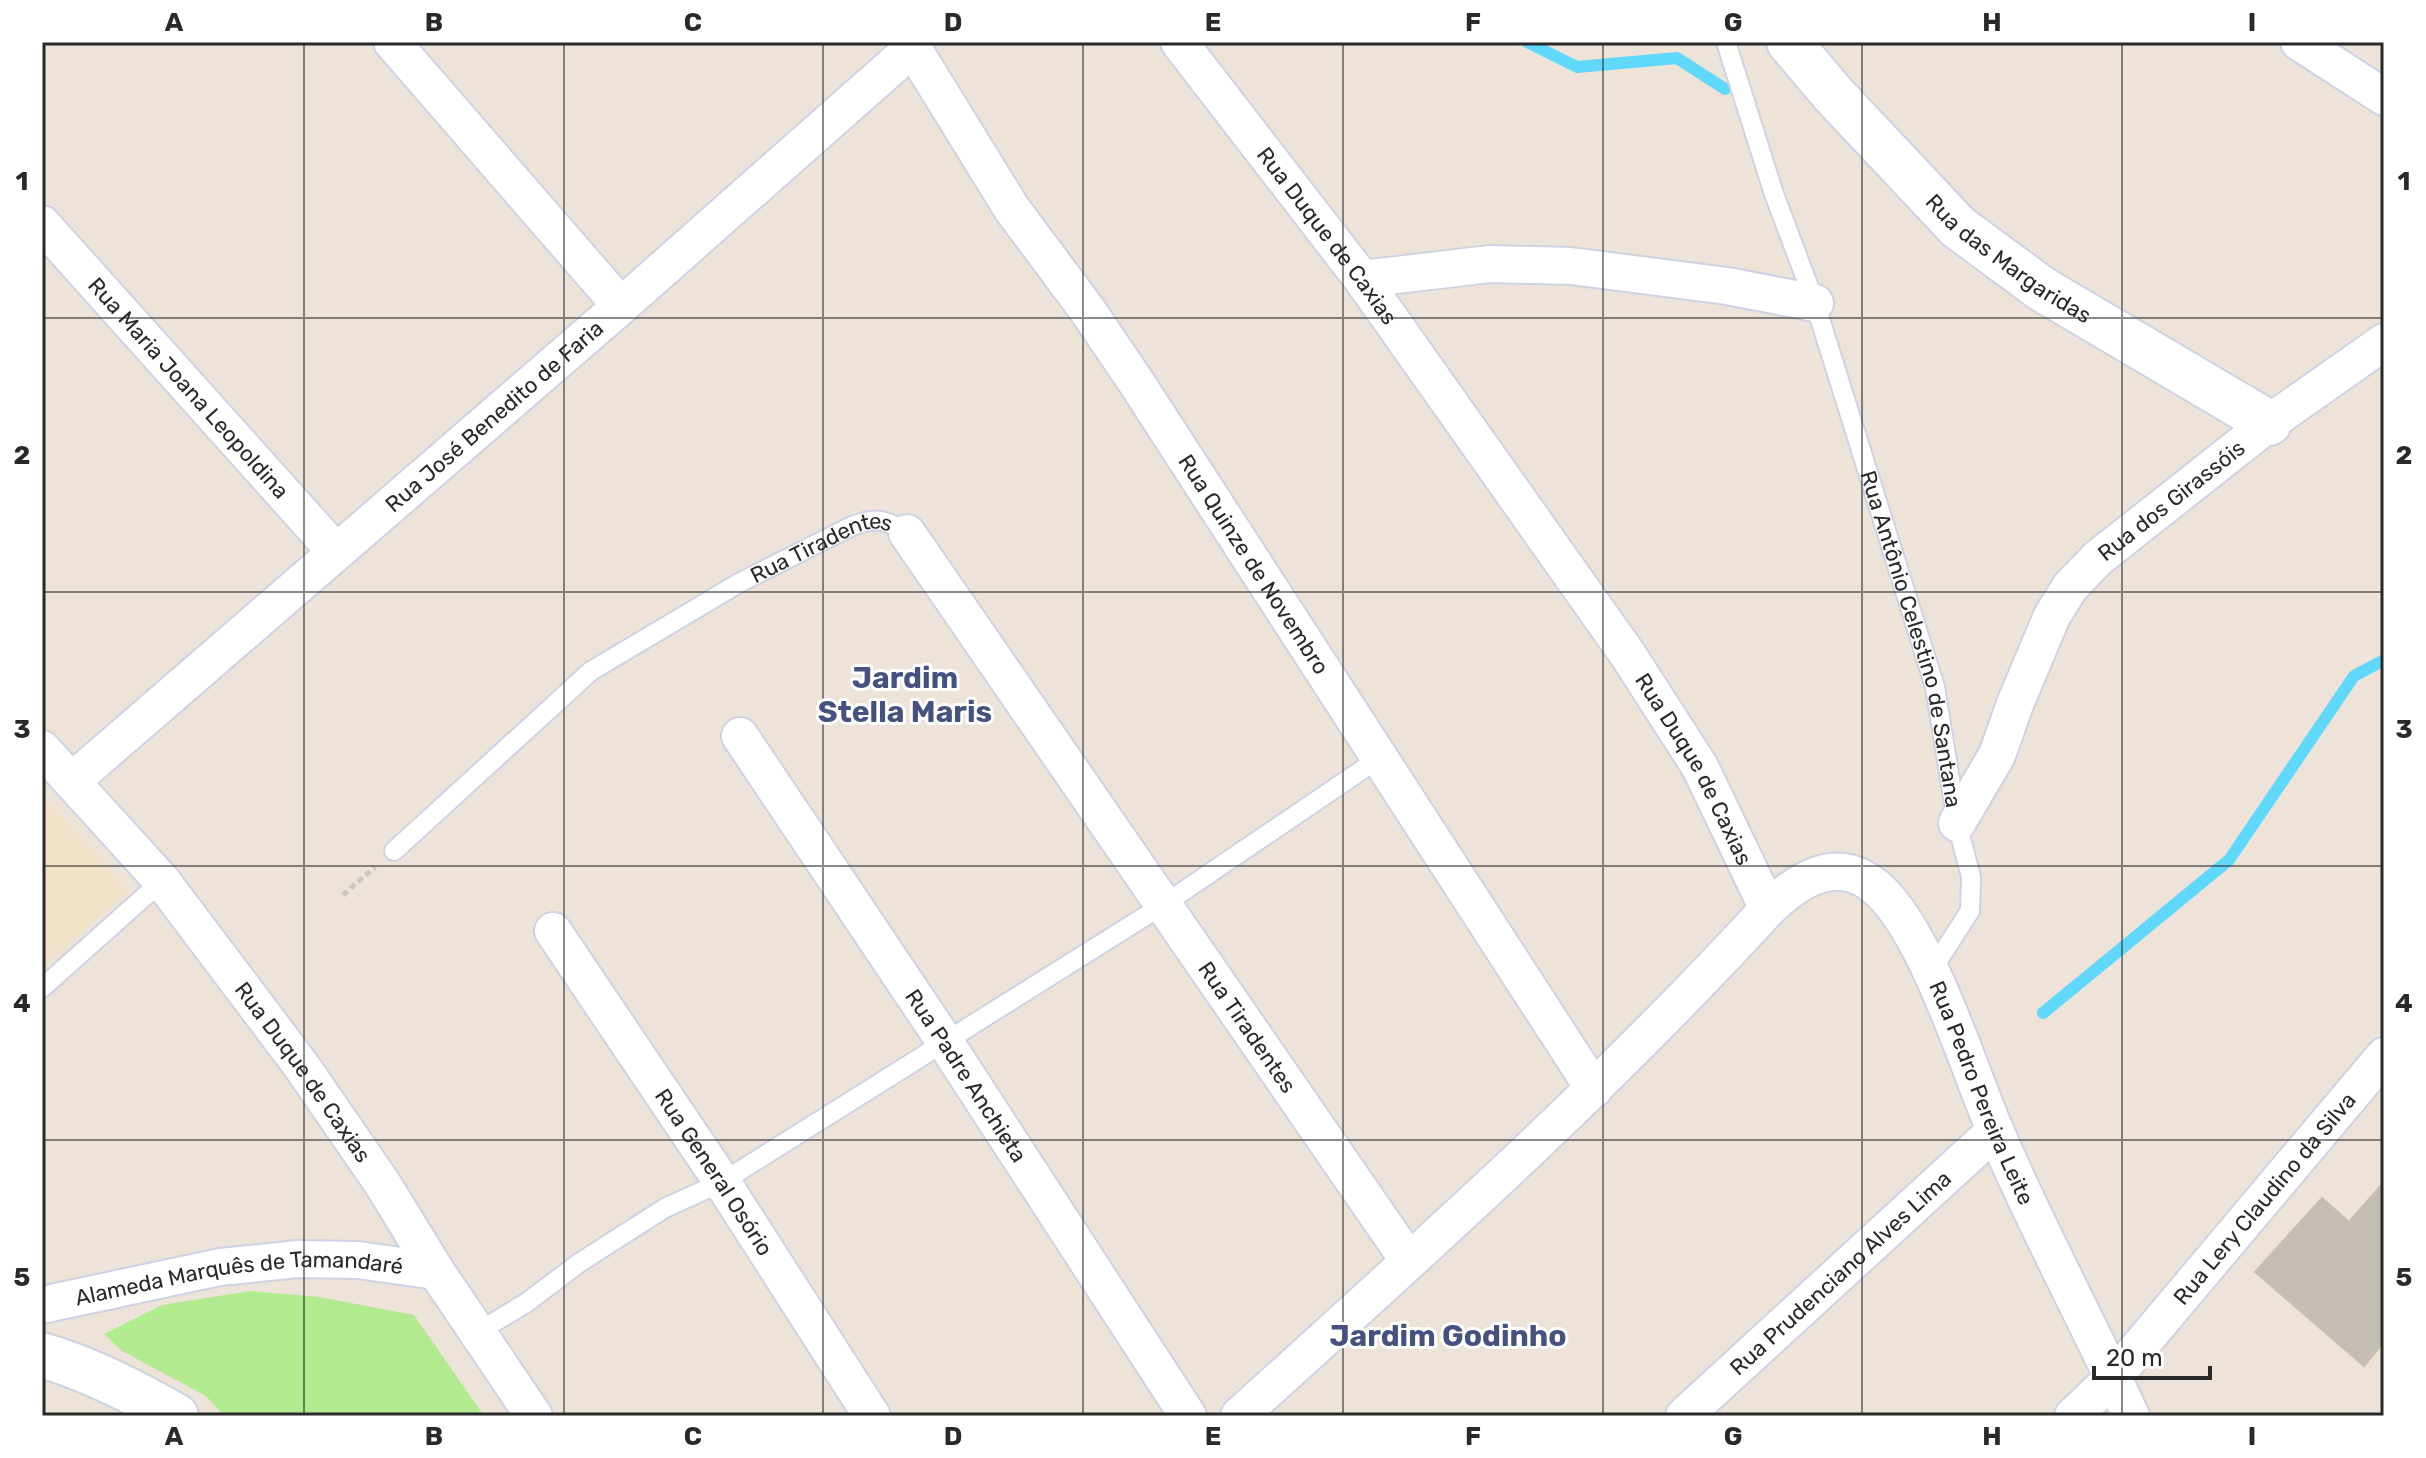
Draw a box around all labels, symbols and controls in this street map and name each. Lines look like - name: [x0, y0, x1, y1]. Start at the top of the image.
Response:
- text: A: [165, 7, 184, 38]
- text: B: [425, 7, 443, 38]
- text: C: [684, 7, 702, 38]
- text: D: [944, 7, 962, 38]
- text: E: [1205, 7, 1221, 38]
- text: F: [1465, 7, 1481, 38]
- text: G: [1724, 7, 1742, 38]
- text: H: [1982, 7, 2002, 38]
- text: I: [2248, 7, 2256, 38]
- street label: Rua Duque de Caxias: [1251, 141, 1403, 330]
- text: 1: [16, 166, 28, 197]
- text: 1: [2398, 166, 2410, 197]
- street label: Rua das Margaridas: [1920, 188, 2096, 329]
- street label: Rua Maria Joana Leopoldina: [83, 272, 295, 504]
- street label: Rua José Benedito de Faria: [379, 314, 609, 518]
- street label: Rua dos Girassóis: [2092, 434, 2250, 567]
- text: 2: [14, 440, 30, 471]
- text: 2: [2396, 440, 2412, 471]
- street label: Rua Quinze de Novembro: [1173, 449, 1335, 679]
- street label: Rua Antônio Celestino de Santana: [1855, 467, 1968, 809]
- street label: Rua Tiradentes: [745, 507, 896, 589]
- district label: Jardim Stella Maris: [818, 660, 992, 730]
- street label: Rua Duque de Caxias: [1630, 668, 1758, 869]
- text: 3: [13, 714, 31, 745]
- text: 3: [2395, 714, 2413, 745]
- street label: Rua Tiradentes: [1193, 956, 1302, 1098]
- street label: Rua Duque de Caxias: [229, 976, 377, 1167]
- street label: Rua Pedro Pereira Leite: [1924, 977, 2040, 1209]
- street label: Rua Padre Anchieta: [900, 984, 1033, 1167]
- text: 4: [13, 988, 31, 1019]
- text: 4: [2395, 988, 2413, 1019]
- street label: Rua General Osório: [649, 1083, 779, 1261]
- street label: Rua Lery Claudino da Silva: [2167, 1087, 2361, 1310]
- street label: Rua Prudenciano Alves Lima: [1724, 1165, 1956, 1381]
- street label: Alameda Marquês de Tamandaré: [73, 1245, 405, 1311]
- text: 5: [14, 1262, 30, 1293]
- text: 5: [2396, 1262, 2412, 1293]
- district label: Jardim Godinho: [1329, 1318, 1567, 1354]
- scale bar: [2094, 1330, 2210, 1380]
- text: 20 m: [2106, 1344, 2163, 1372]
- text: A: [165, 1421, 184, 1452]
- text: B: [425, 1421, 443, 1452]
- text: C: [684, 1421, 702, 1452]
- text: D: [944, 1421, 962, 1452]
- text: E: [1205, 1421, 1221, 1452]
- text: F: [1465, 1421, 1481, 1452]
- text: G: [1724, 1421, 1742, 1452]
- text: H: [1982, 1421, 2002, 1452]
- text: I: [2248, 1421, 2256, 1452]

